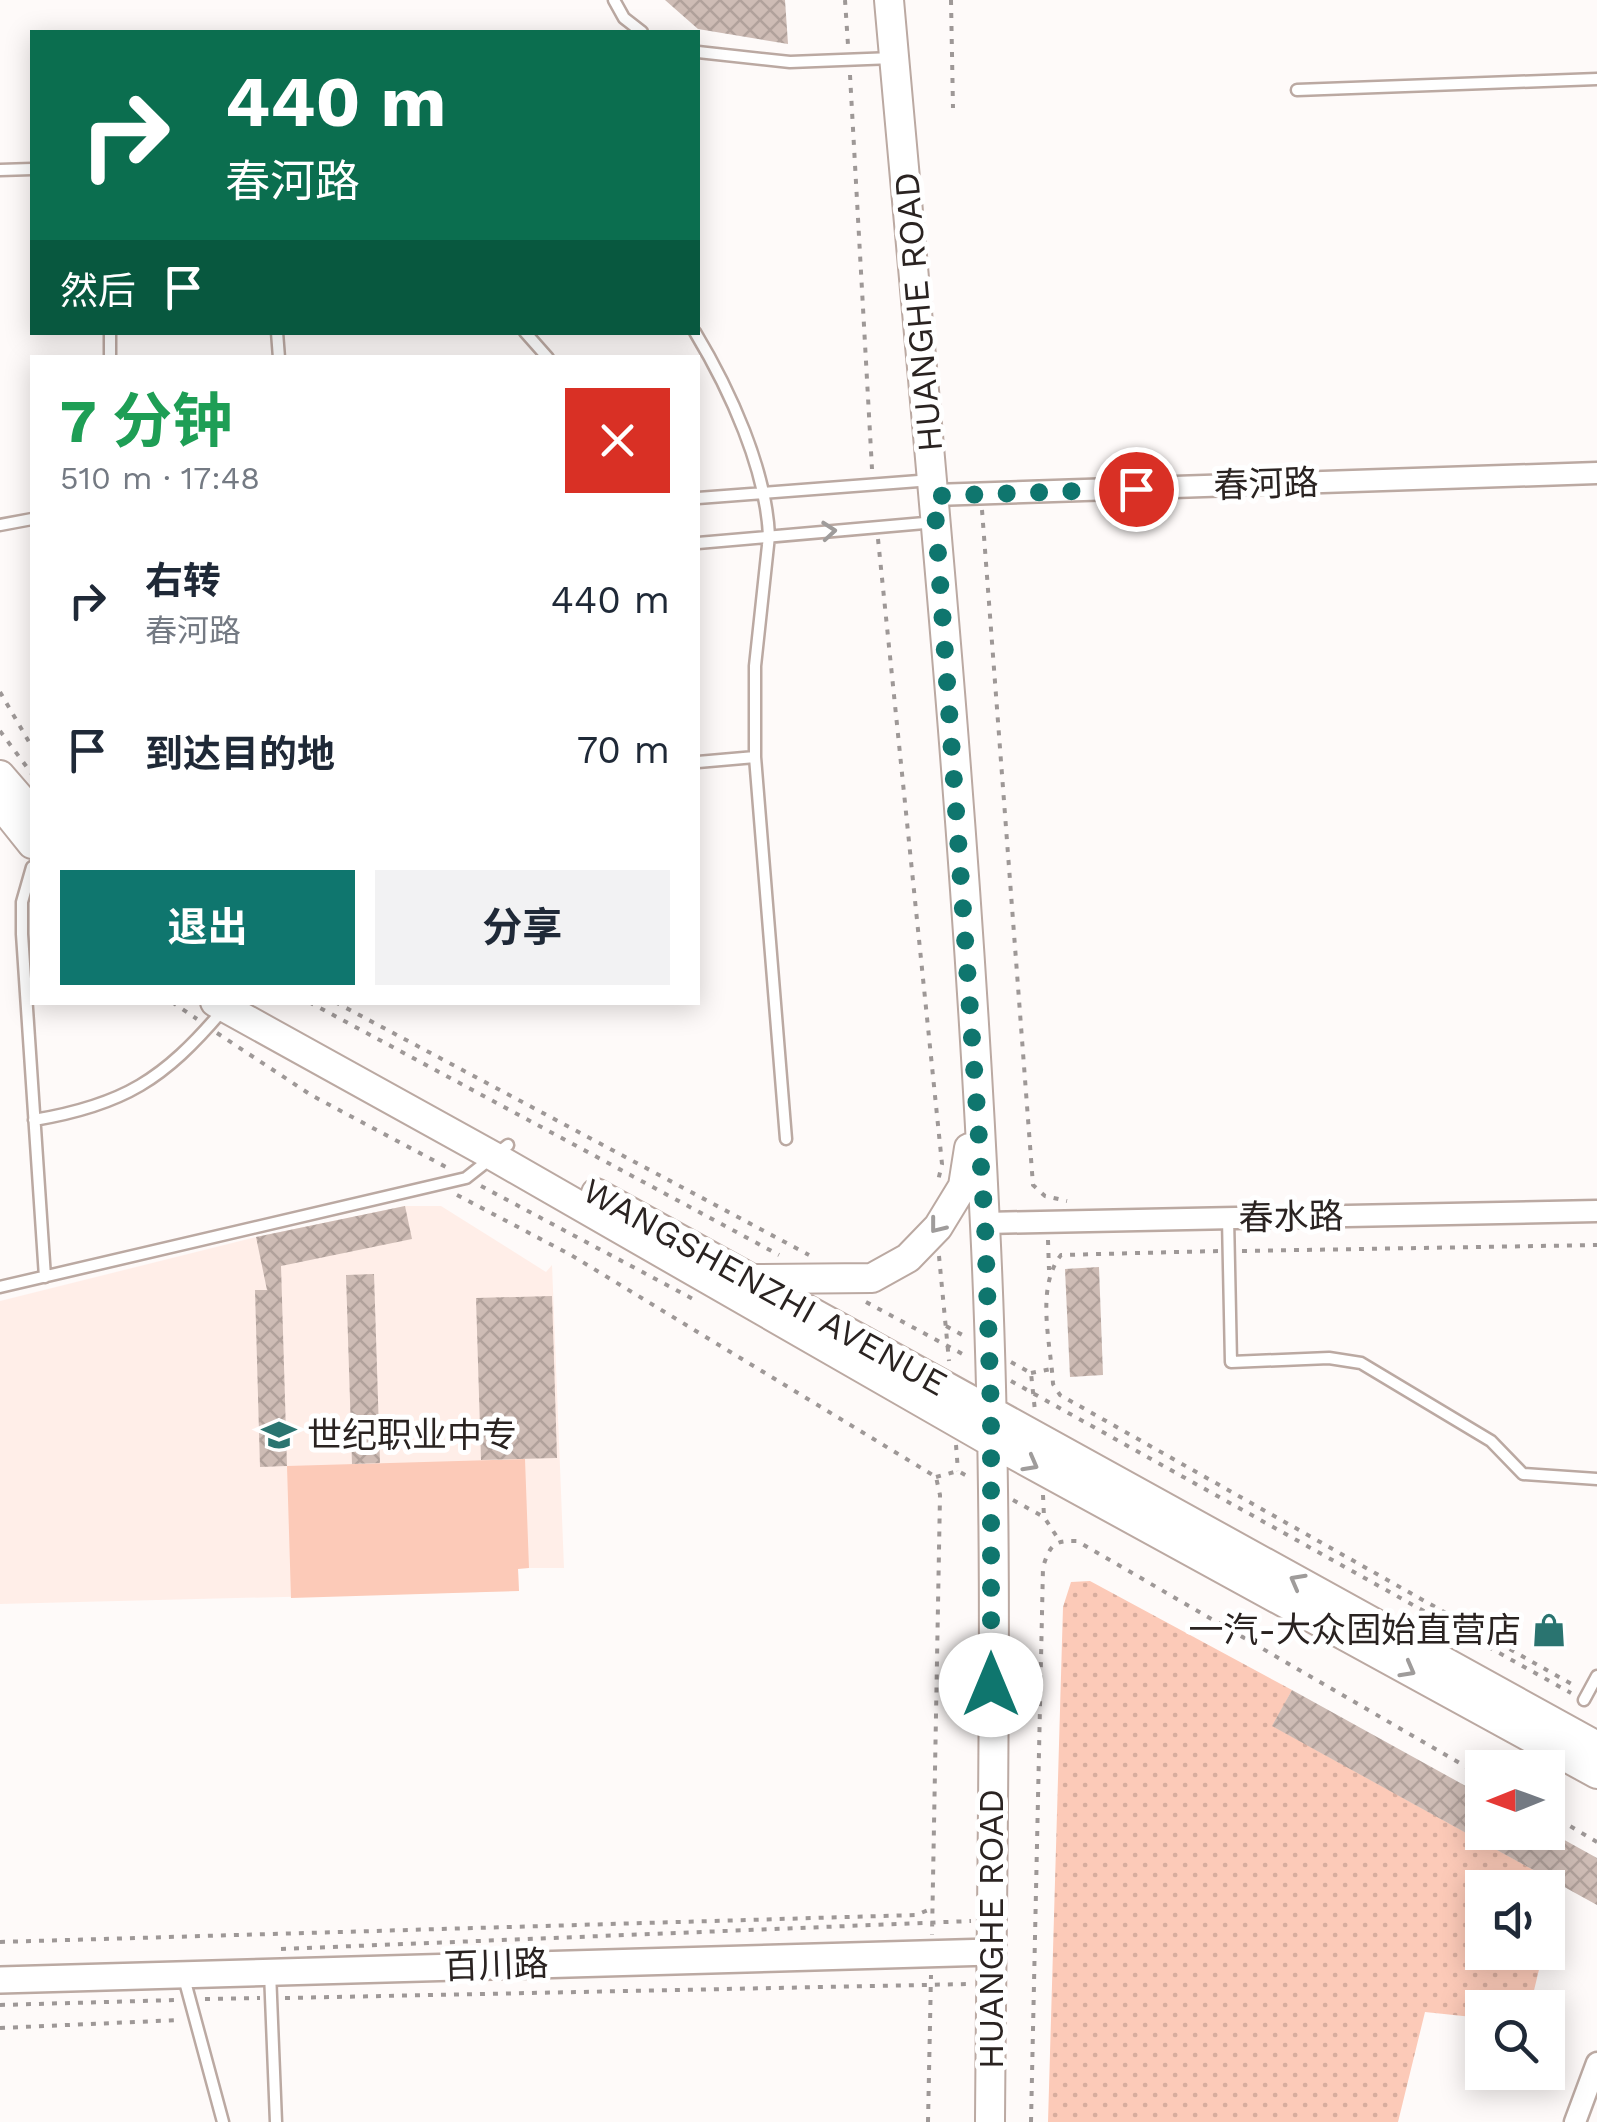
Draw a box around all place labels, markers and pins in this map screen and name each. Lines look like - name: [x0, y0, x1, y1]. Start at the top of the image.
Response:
- pin: [1094, 447, 1179, 532]
- place label: 世纪职业中专: [307, 1414, 517, 1456]
- school or university icon: 世纪职业中专: [260, 1416, 298, 1454]
- place label: 一汽-大众固始直营店: [1188, 1609, 1521, 1651]
- shop icon: 一汽-大众固始直营店: [1530, 1611, 1568, 1649]

